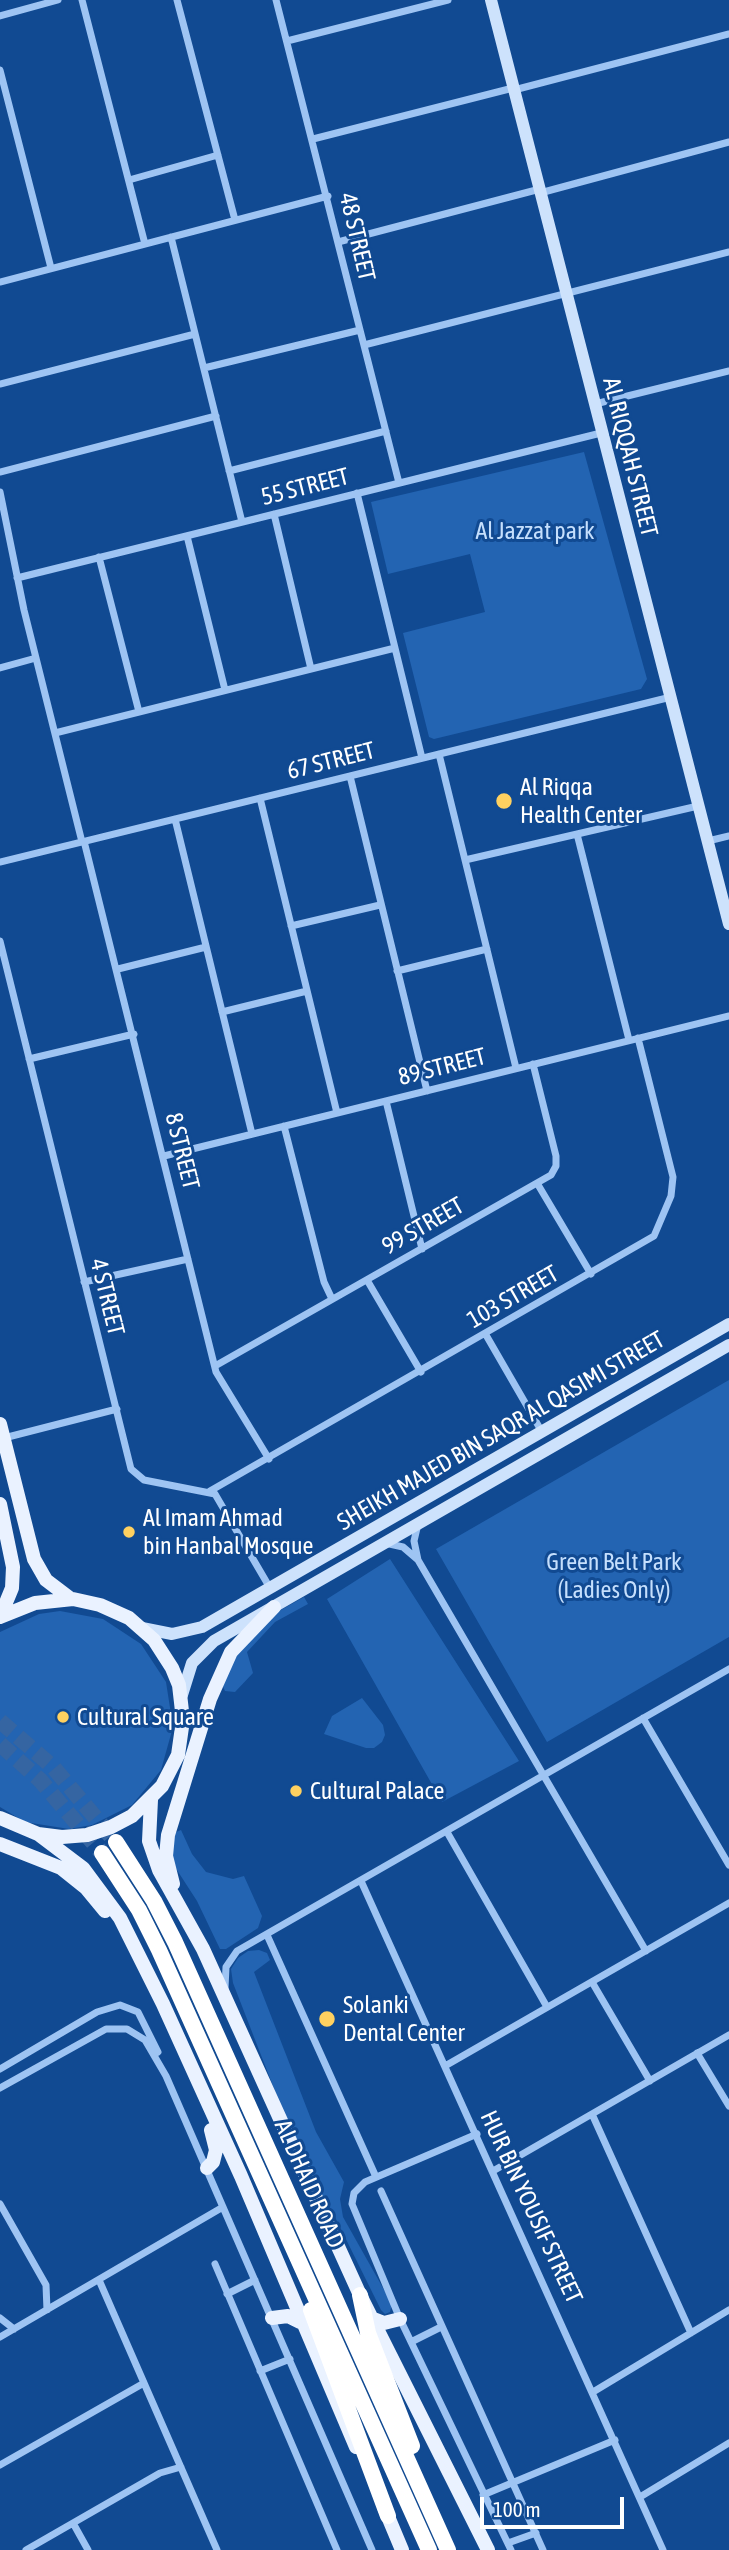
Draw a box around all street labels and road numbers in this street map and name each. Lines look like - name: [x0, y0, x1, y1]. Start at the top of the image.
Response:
- street label: 48 STREET: [333, 190, 381, 284]
- street label: AL RIQQAH STREET: [596, 374, 664, 540]
- street label: 55 STREET: [258, 462, 352, 512]
- street label: 67 STREET: [284, 736, 378, 786]
- street label: 89 STREET: [395, 1042, 489, 1092]
- street label: 8 STREET: [159, 1110, 205, 1192]
- street label: 99 STREET: [377, 1191, 469, 1261]
- street label: 4 STREET: [84, 1256, 130, 1338]
- street label: 103 STREET: [462, 1259, 564, 1335]
- street label: SHEIKH MAJED BIN SAQR AL QASIMI STREET: [332, 1325, 670, 1537]
- street label: HUR BIN YOUSIF STREET: [474, 2106, 588, 2308]
- street label: AL DHAID ROAD: [268, 2115, 350, 2253]

